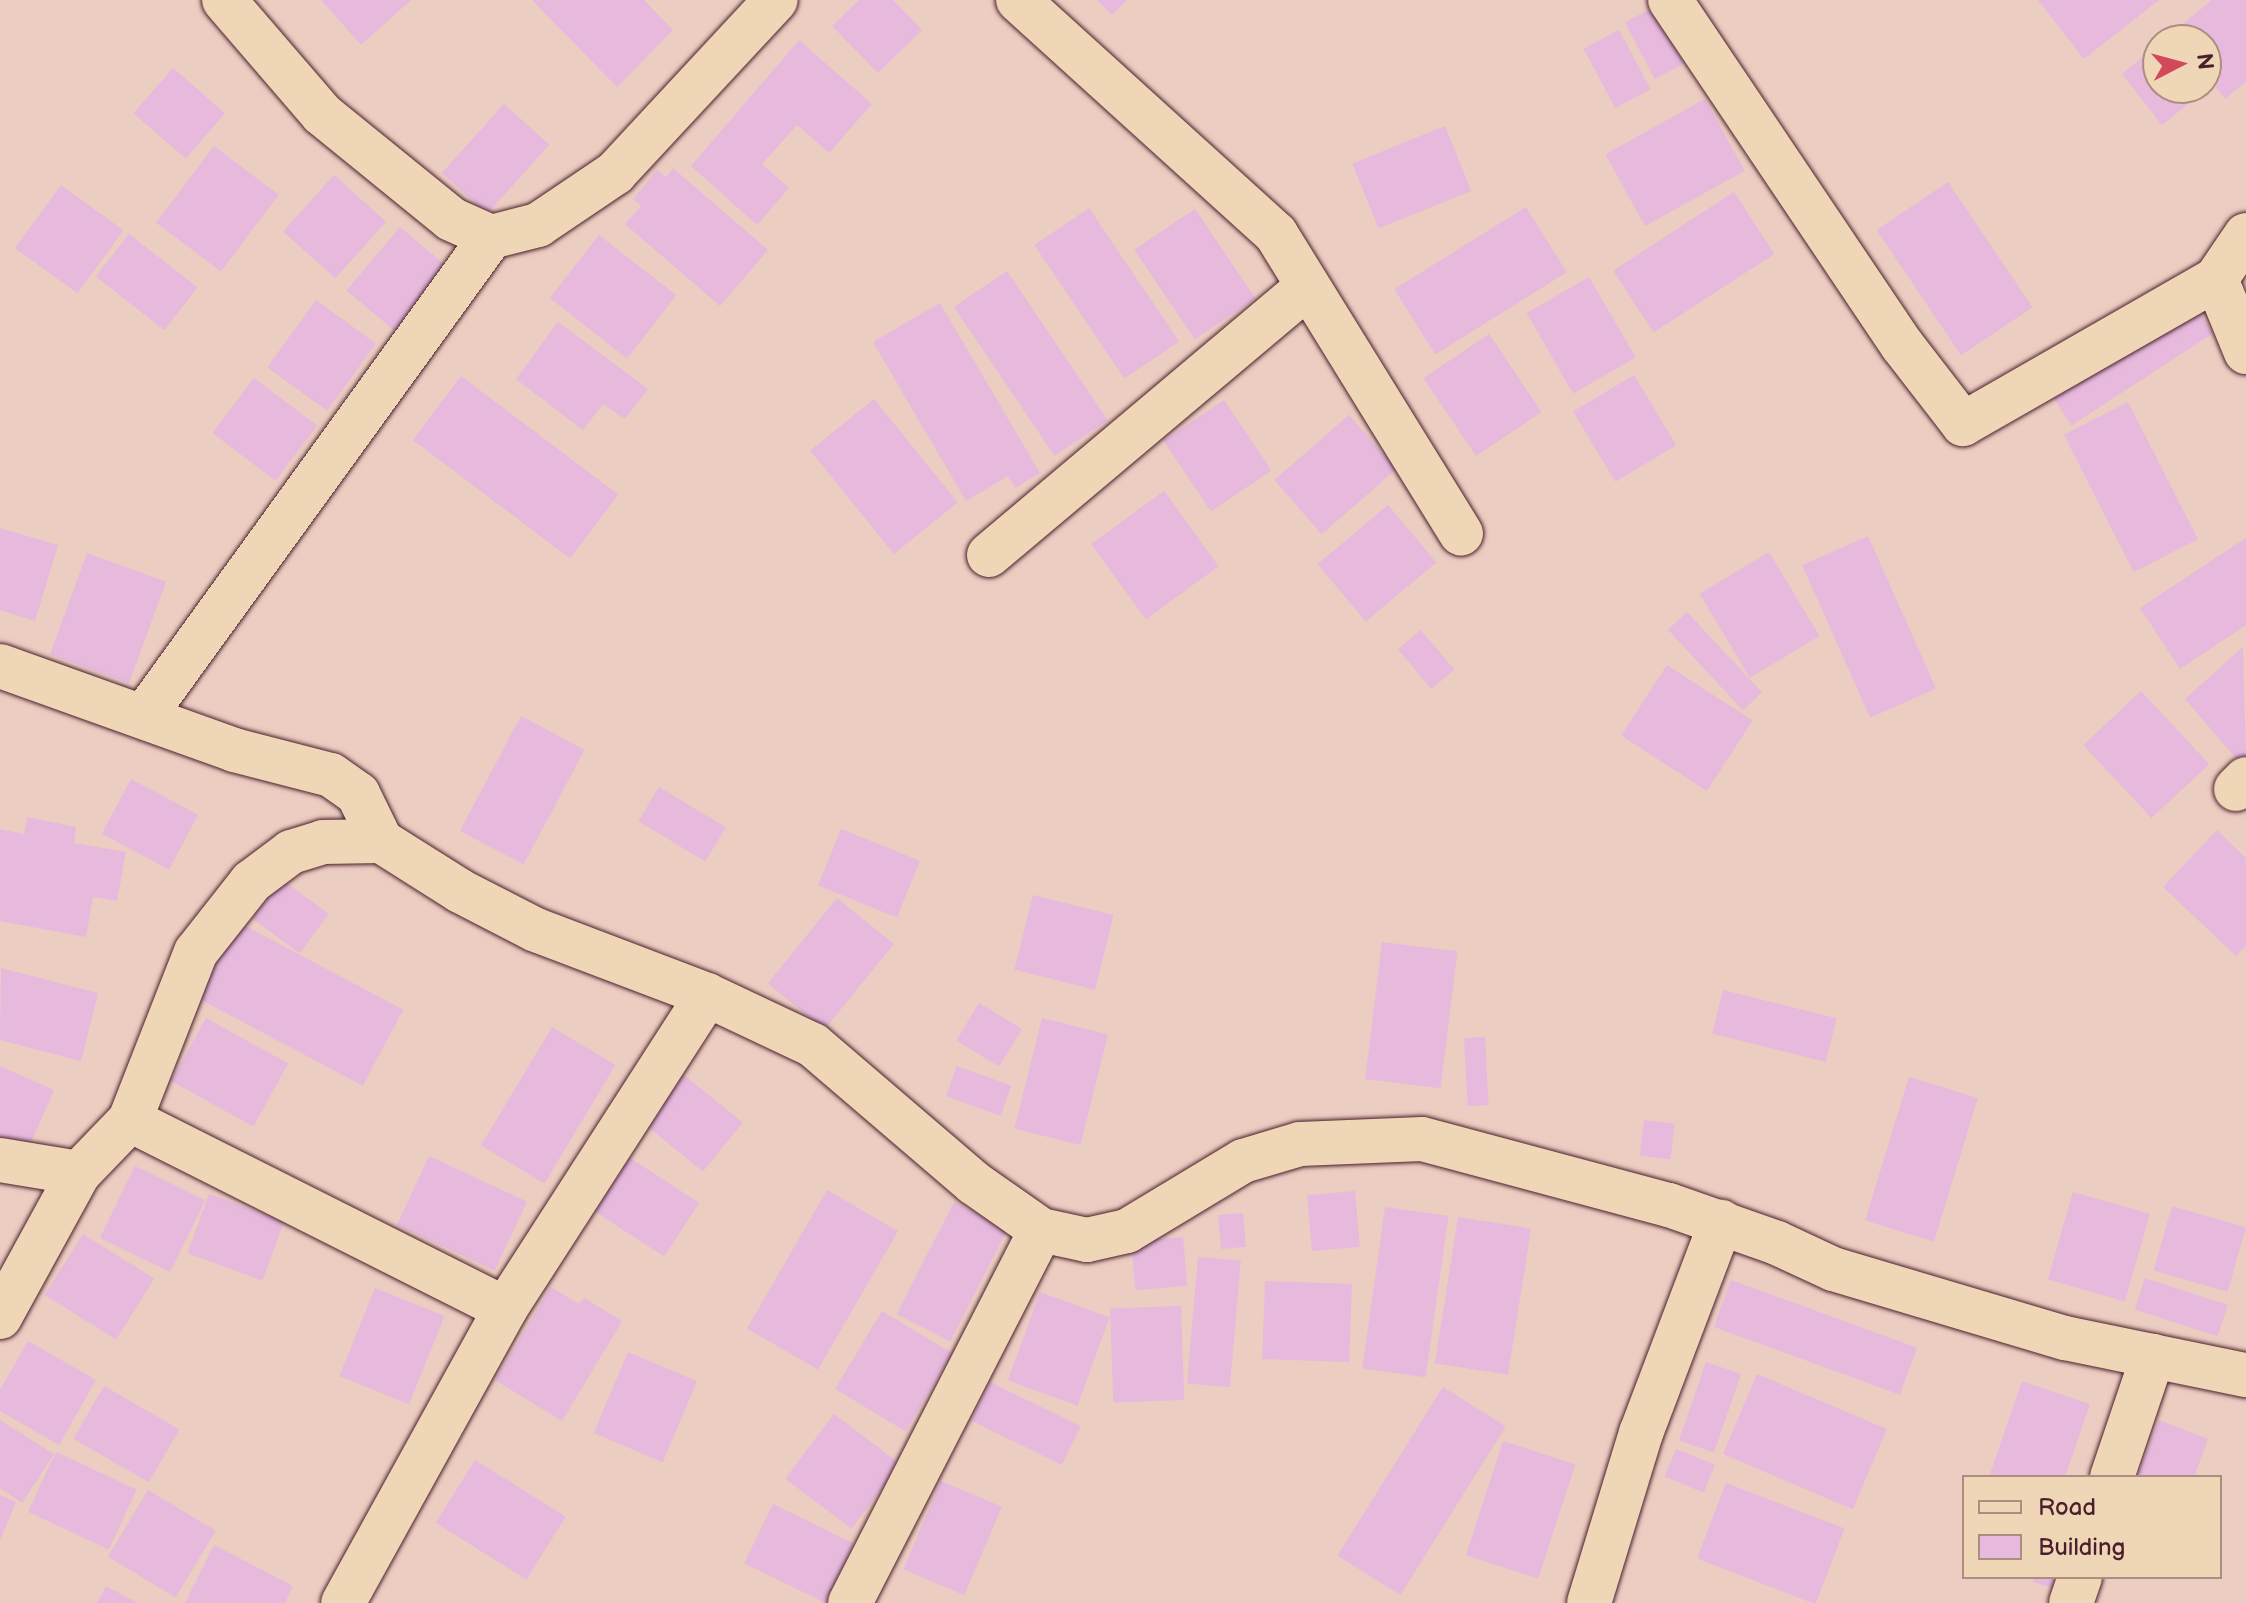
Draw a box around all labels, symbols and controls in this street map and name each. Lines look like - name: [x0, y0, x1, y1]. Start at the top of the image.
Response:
- north arrow: [2142, 24, 2222, 104]
- text: N: [2190, 52, 2219, 71]
- legend: [1962, 1475, 2222, 1579]
- text: Road: [2038, 1493, 2096, 1522]
- text: Building: [2038, 1533, 2125, 1562]

